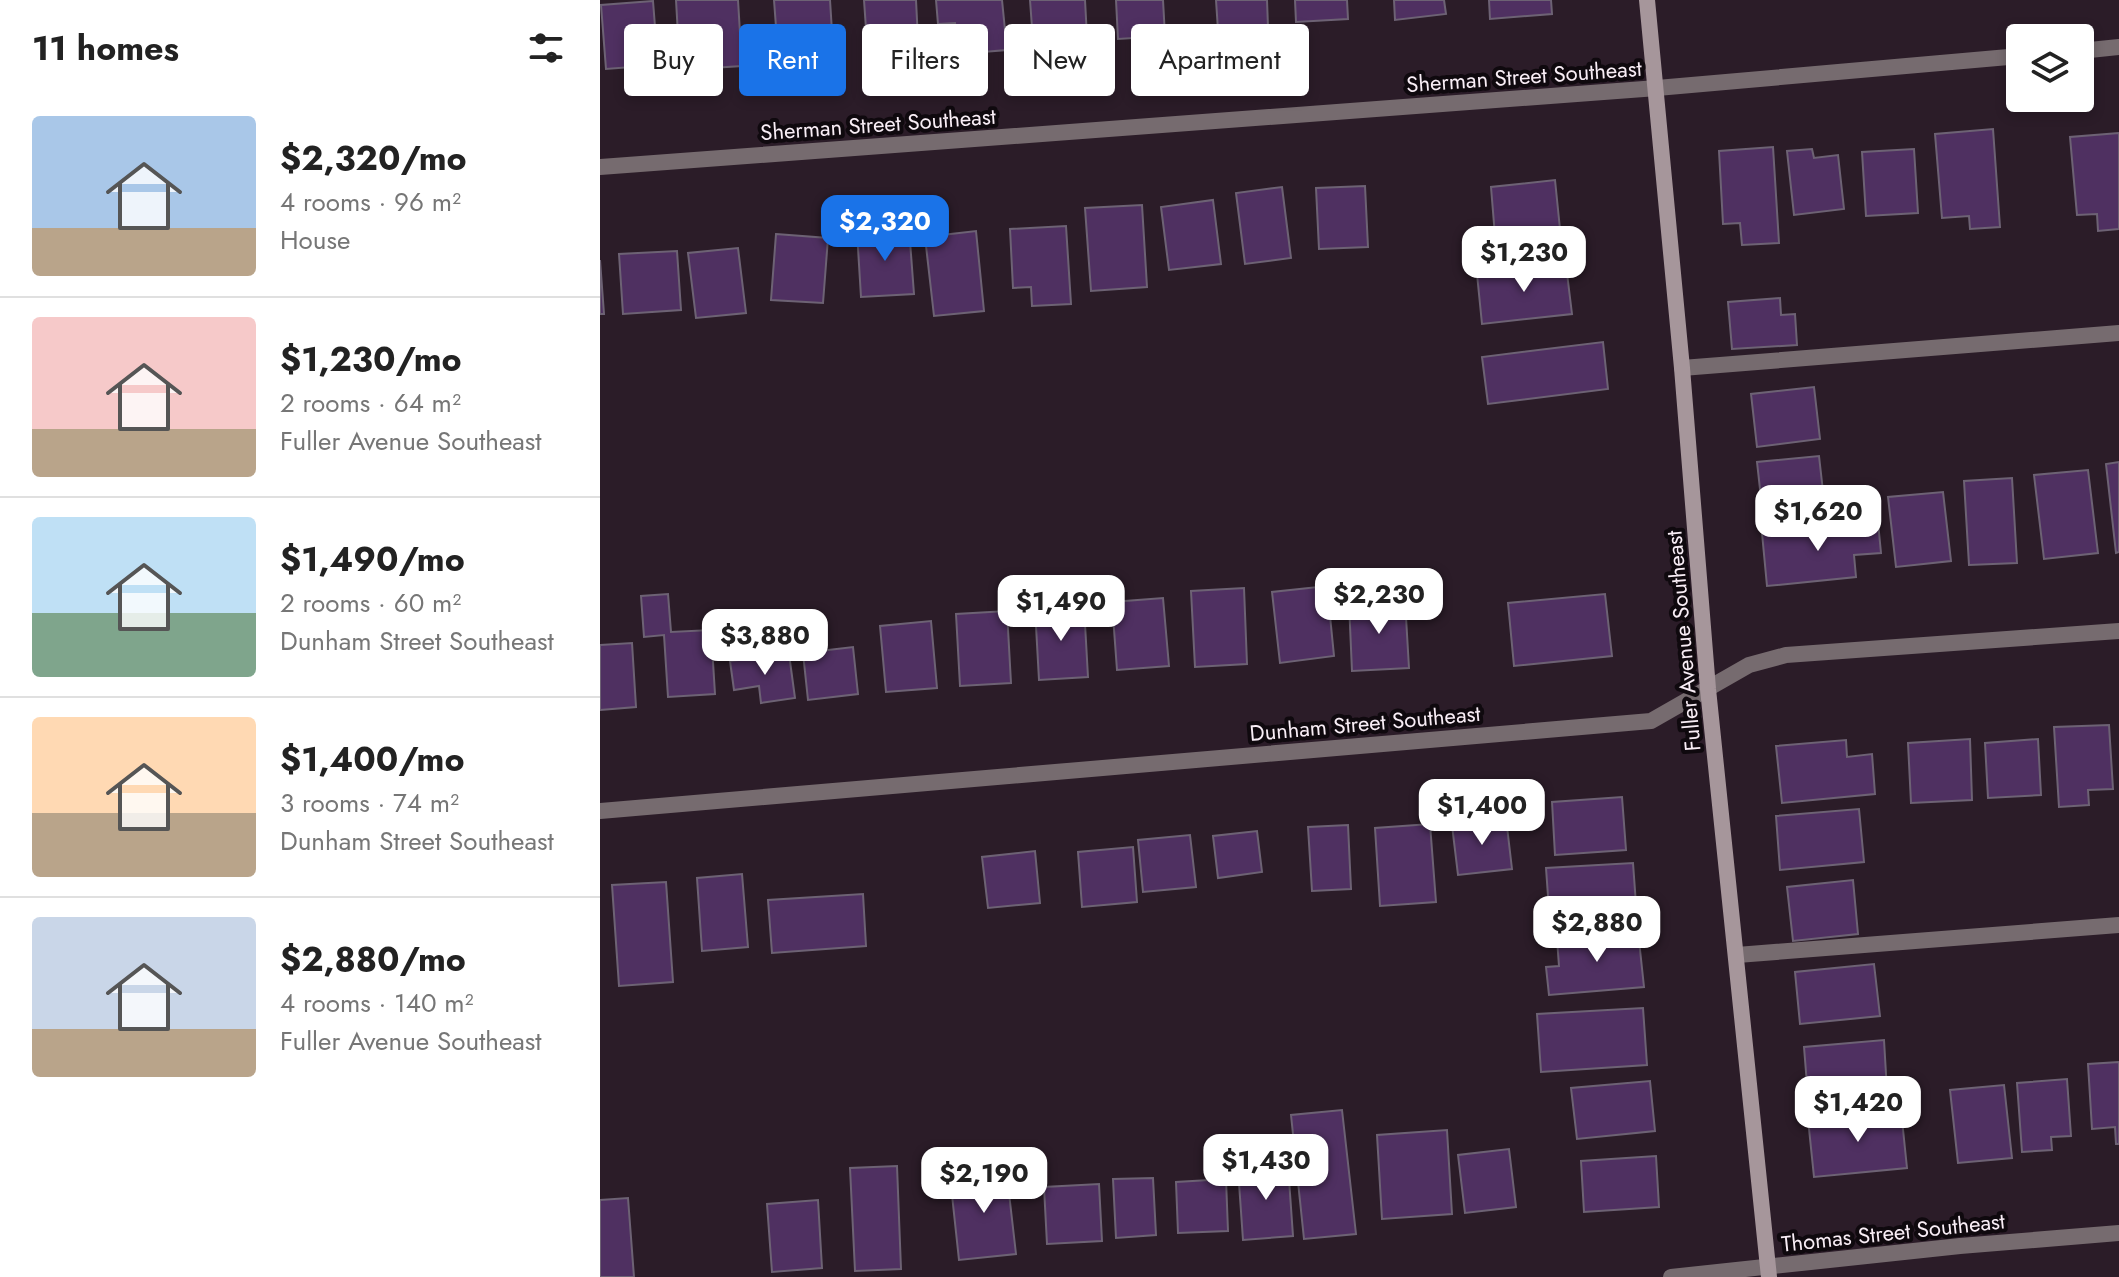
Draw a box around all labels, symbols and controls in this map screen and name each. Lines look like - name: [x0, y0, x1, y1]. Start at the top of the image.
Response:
- text: 11 homes: [32, 24, 179, 73]
- chip: Buy: [624, 24, 723, 96]
- chip: Rent: [739, 24, 846, 96]
- chip: Filters: [862, 24, 988, 96]
- chip: New: [1004, 24, 1115, 96]
- chip: Apartment: [1131, 24, 1309, 96]
- map controls: [2006, 24, 2094, 112]
- button: layers: [2006, 24, 2094, 112]
- icon: filters: [524, 26, 568, 70]
- street label: Sherman Street Southeast: [1405, 52, 1644, 100]
- street label: Sherman Street Southeast: [759, 100, 998, 148]
- text: $2,320/mo: [280, 134, 467, 183]
- icon: home: [96, 148, 192, 244]
- text: 4 rooms · 96 m²: [280, 183, 461, 221]
- pin: $2,320: [820, 195, 950, 263]
- text: $2,320: [839, 202, 931, 240]
- text: House: [280, 221, 350, 259]
- pin: $1,230: [1459, 226, 1589, 294]
- text: $1,230: [1480, 233, 1568, 271]
- text: $1,230/mo: [280, 335, 462, 384]
- icon: home: [96, 349, 192, 445]
- text: 2 rooms · 64 m²: [280, 384, 461, 422]
- text: Fuller Avenue Southeast: [280, 422, 542, 460]
- pin: $1,620: [1753, 485, 1883, 553]
- text: $1,620: [1773, 492, 1863, 530]
- street label: Fuller Avenue Southeast: [1657, 529, 1709, 753]
- text: $1,490/mo: [280, 535, 465, 584]
- icon: home: [96, 549, 192, 645]
- pin: $2,230: [1314, 568, 1444, 636]
- pin: $1,490: [996, 575, 1126, 643]
- text: $2,230: [1333, 575, 1425, 613]
- text: $1,490: [1016, 582, 1106, 620]
- text: 2 rooms · 60 m²: [280, 584, 461, 622]
- pin: $3,880: [700, 609, 830, 677]
- text: $3,880: [720, 616, 810, 654]
- text: Dunham Street Southeast: [280, 622, 554, 660]
- street label: Dunham Street Southeast: [1248, 697, 1482, 749]
- text: $1,400/mo: [280, 735, 464, 784]
- icon: home: [96, 749, 192, 845]
- pin: $1,400: [1417, 779, 1547, 847]
- text: 3 rooms · 74 m²: [280, 784, 459, 822]
- text: $1,400: [1437, 786, 1527, 824]
- text: Dunham Street Southeast: [280, 822, 554, 860]
- pin: $2,880: [1532, 896, 1662, 964]
- text: $2,880: [1551, 903, 1643, 941]
- text: $2,880/mo: [280, 935, 466, 984]
- icon: home: [96, 949, 192, 1045]
- text: 4 rooms · 140 m²: [280, 984, 474, 1022]
- text: Fuller Avenue Southeast: [280, 1022, 542, 1060]
- pin: $1,420: [1793, 1076, 1923, 1144]
- text: $1,420: [1813, 1083, 1903, 1121]
- pin: $1,430: [1201, 1134, 1331, 1202]
- text: $1,430: [1221, 1141, 1311, 1179]
- pin: $2,190: [919, 1147, 1049, 1215]
- text: $2,190: [939, 1154, 1029, 1192]
- street label: Thomas Street Southeast: [1780, 1204, 2007, 1260]

